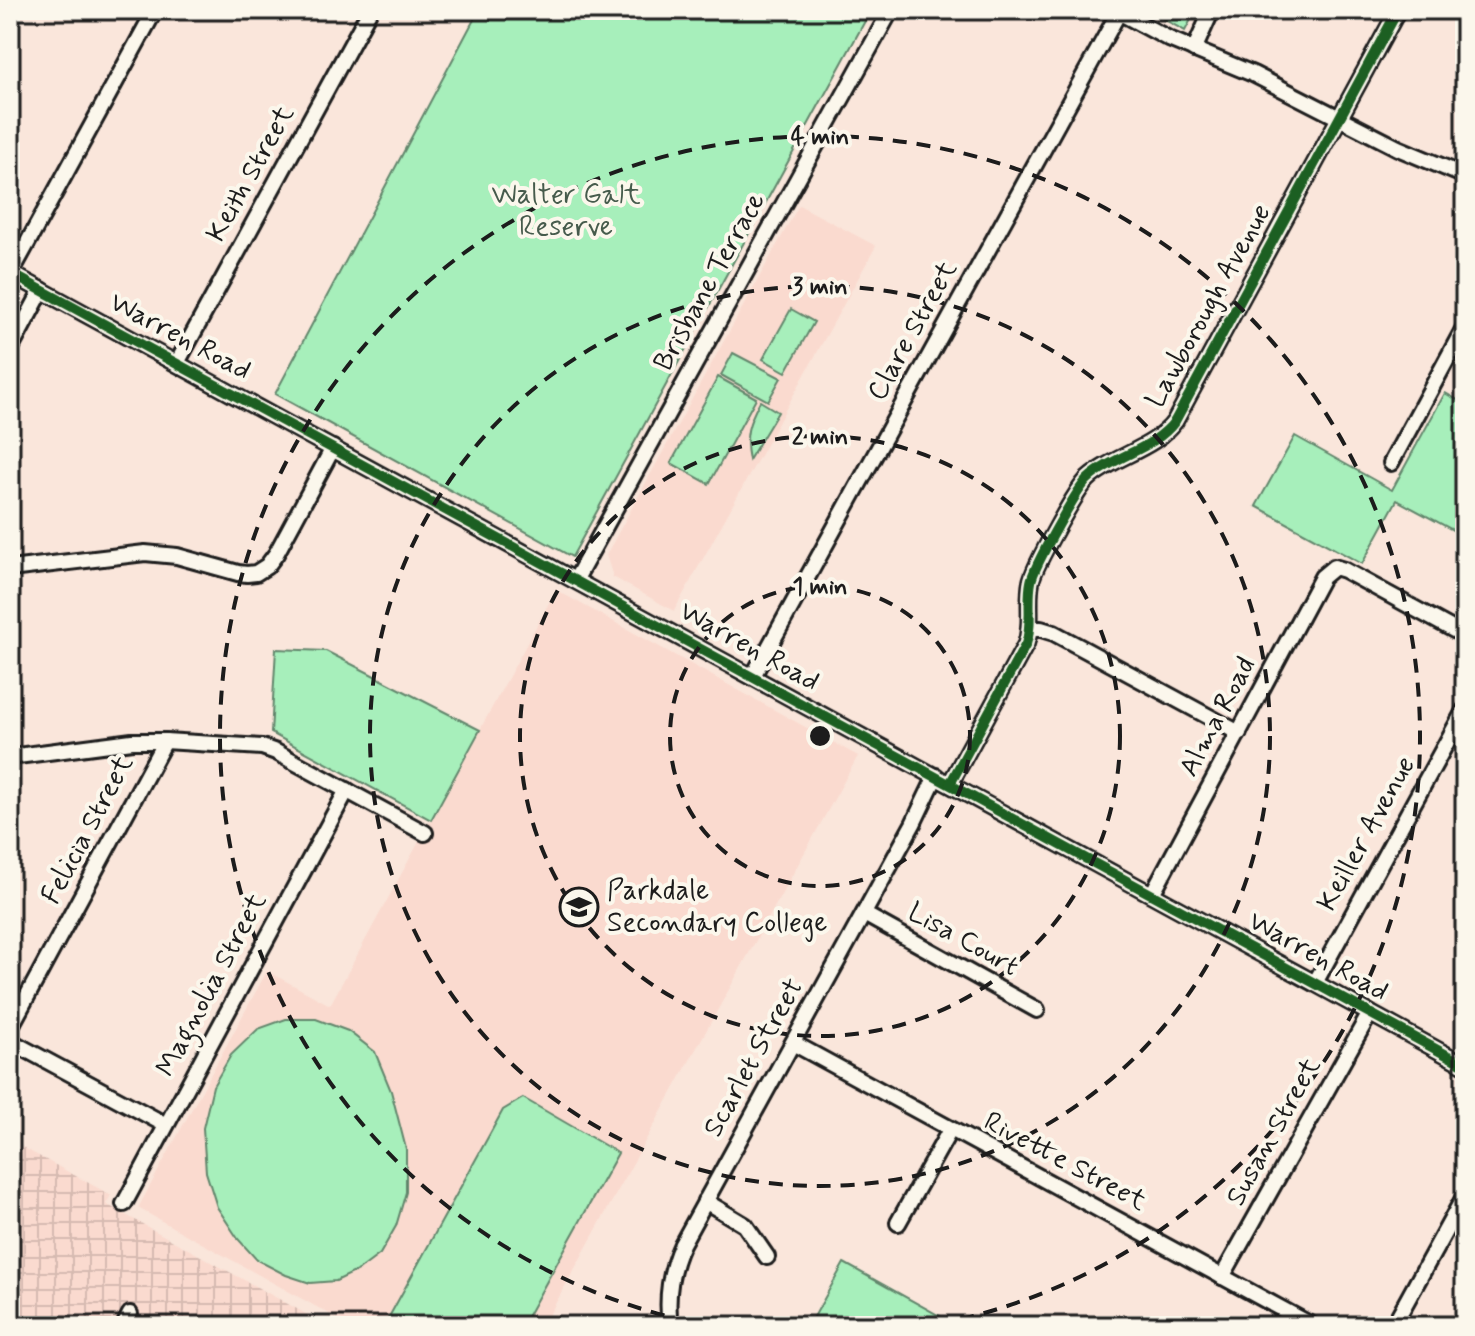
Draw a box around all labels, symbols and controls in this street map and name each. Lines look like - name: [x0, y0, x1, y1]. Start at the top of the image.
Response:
- street label: Keith Street: [198, 99, 304, 249]
- text: 4 min: [791, 122, 849, 153]
- park label: Walter Galt Reserve: [491, 177, 641, 246]
- street label: Brisbane Terrace: [646, 186, 774, 378]
- street label: Lawborough Avenue: [1138, 197, 1280, 415]
- street label: Clare Street: [859, 254, 967, 408]
- text: 3 min: [792, 272, 848, 303]
- street label: Warren Road: [103, 284, 257, 390]
- text: 2 min: [792, 422, 848, 453]
- text: 1 min: [792, 572, 848, 603]
- street label: Warren Road: [672, 593, 826, 701]
- street label: Alma Road: [1171, 651, 1265, 783]
- centre of rings: [806, 722, 834, 750]
- street label: Felicia Street: [33, 749, 143, 911]
- street label: Keiller Avenue: [1309, 750, 1425, 918]
- place label: Parkdale Secondary College: [607, 873, 827, 942]
- street label: Magnolia Street: [148, 886, 279, 1085]
- school or university icon: Parkdale Secondary College: [558, 886, 600, 928]
- street label: Lisa Court: [901, 894, 1025, 986]
- street label: Warren Road: [1241, 903, 1395, 1011]
- street label: Scarlet Street: [695, 972, 813, 1144]
- street label: Susan Street: [1218, 1051, 1330, 1213]
- street label: Rivette Street: [977, 1104, 1153, 1221]

